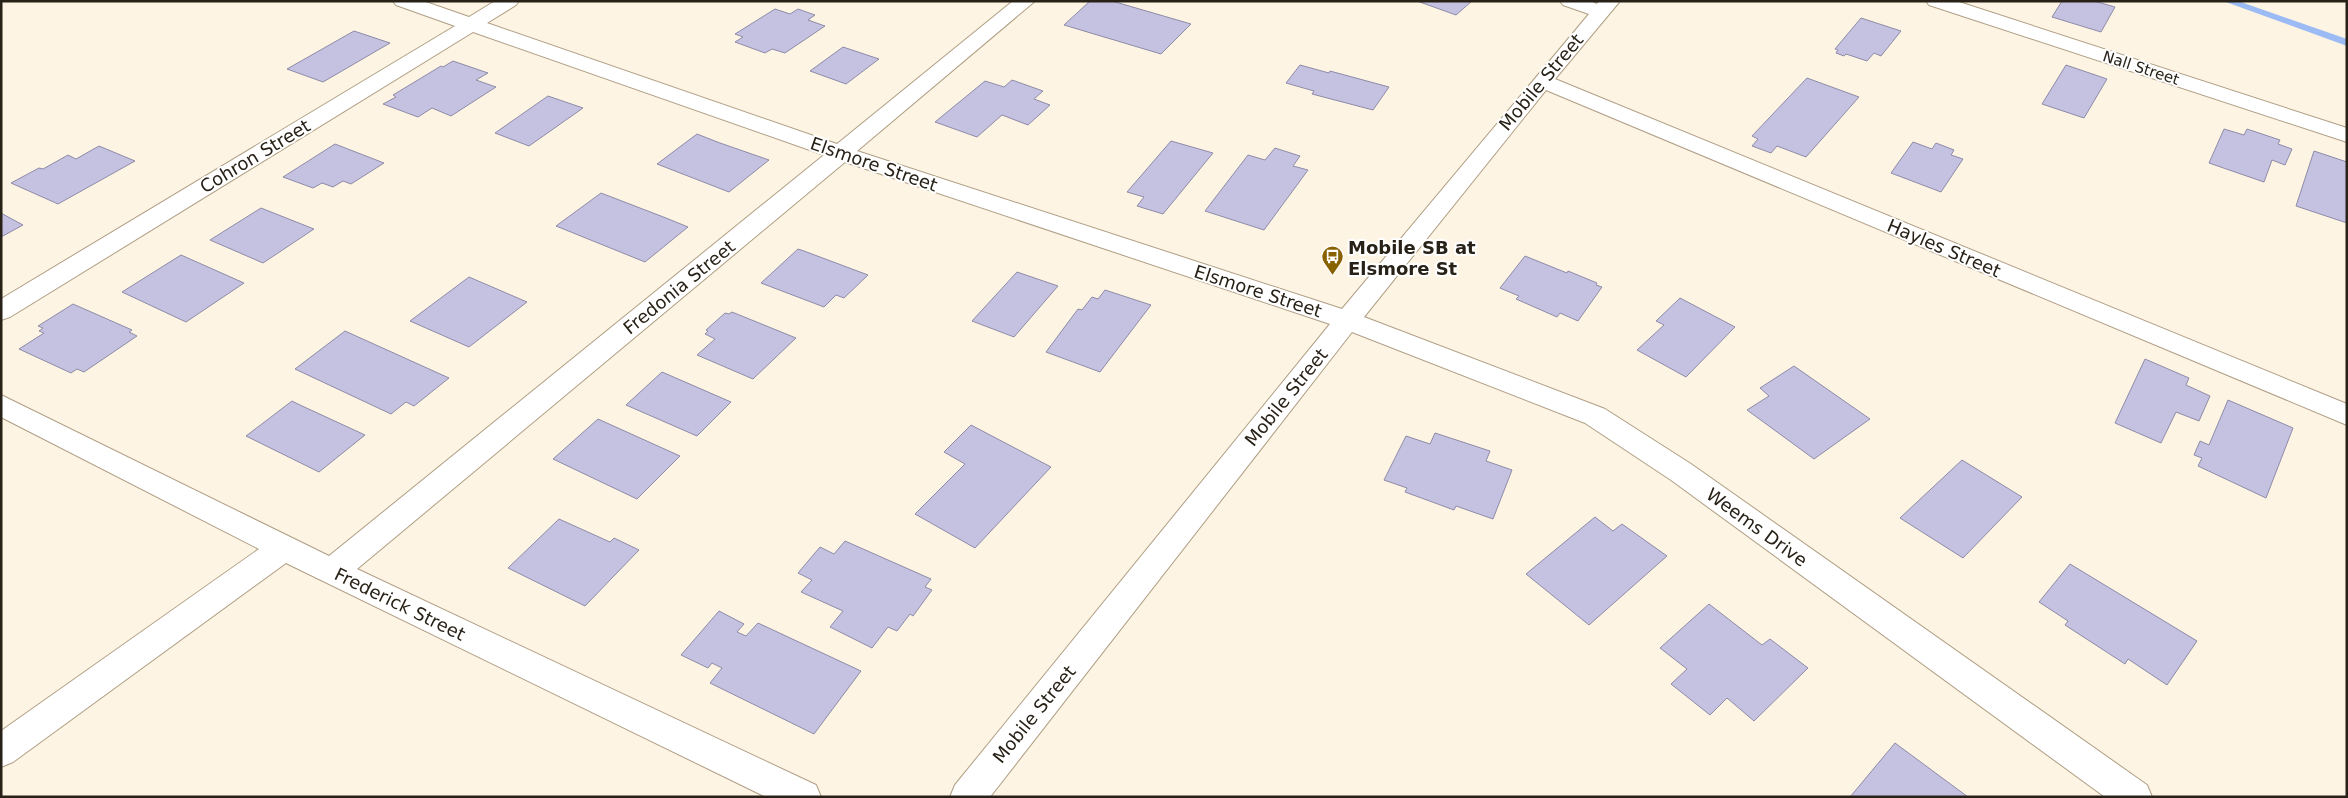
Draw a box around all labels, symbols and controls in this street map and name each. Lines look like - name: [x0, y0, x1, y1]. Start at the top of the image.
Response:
- street label: Mobile Street: [1495, 29, 1587, 135]
- street label: Nall Street: [2101, 47, 2181, 89]
- street label: Cohron Street: [196, 115, 314, 197]
- street label: Elsmore Street: [808, 132, 940, 196]
- street label: Hayles Street: [1884, 215, 2004, 281]
- street label: Fredonia Street: [619, 236, 739, 338]
- place label: Mobile SB at Elsmore St: [1348, 237, 1476, 279]
- bus stop icon: Mobile SB at Elsmore St: [1320, 245, 1344, 276]
- street label: Elsmore Street: [1192, 260, 1324, 322]
- street label: Mobile Street: [1240, 344, 1332, 450]
- street label: Weems Drive: [1702, 483, 1812, 571]
- street label: Frederick Street: [331, 563, 469, 645]
- street label: Mobile Street: [988, 661, 1080, 767]

